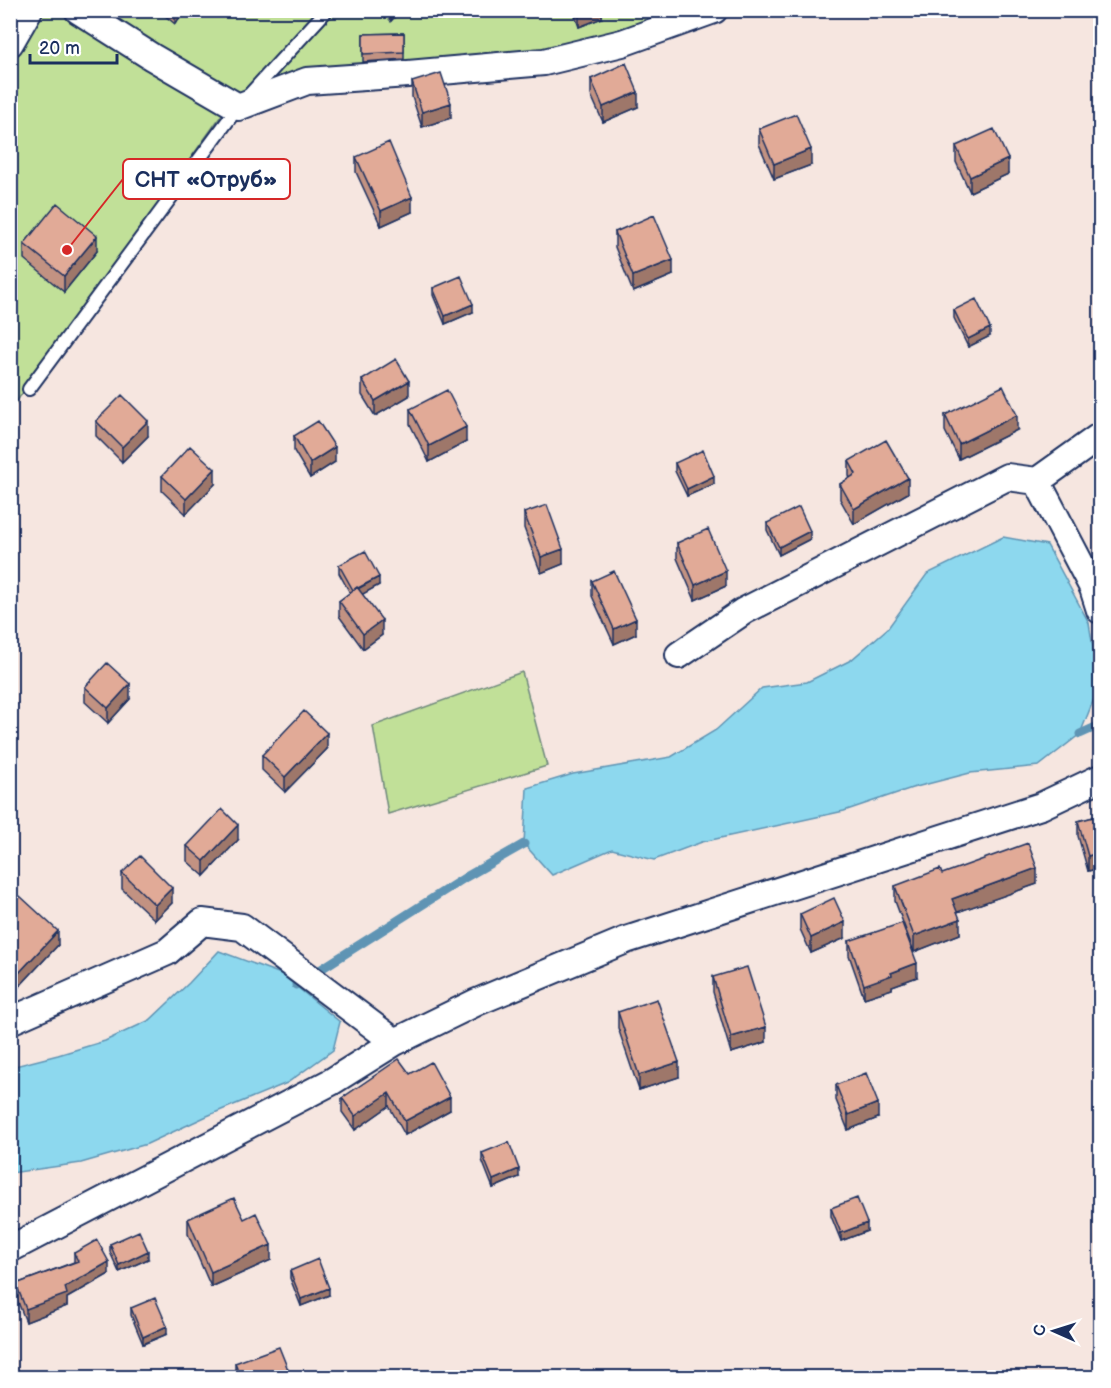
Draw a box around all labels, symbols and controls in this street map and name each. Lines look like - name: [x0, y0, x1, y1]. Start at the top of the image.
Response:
- scale bar: [30, 27, 117, 65]
- text: 20 m: [39, 38, 80, 59]
- callout: СНТ «Отруб»: [123, 159, 290, 199]
- text: СНТ «Отруб»: [135, 167, 277, 194]
- north arrow: [1024, 1301, 1084, 1361]
- text: С: [1031, 1324, 1050, 1336]

